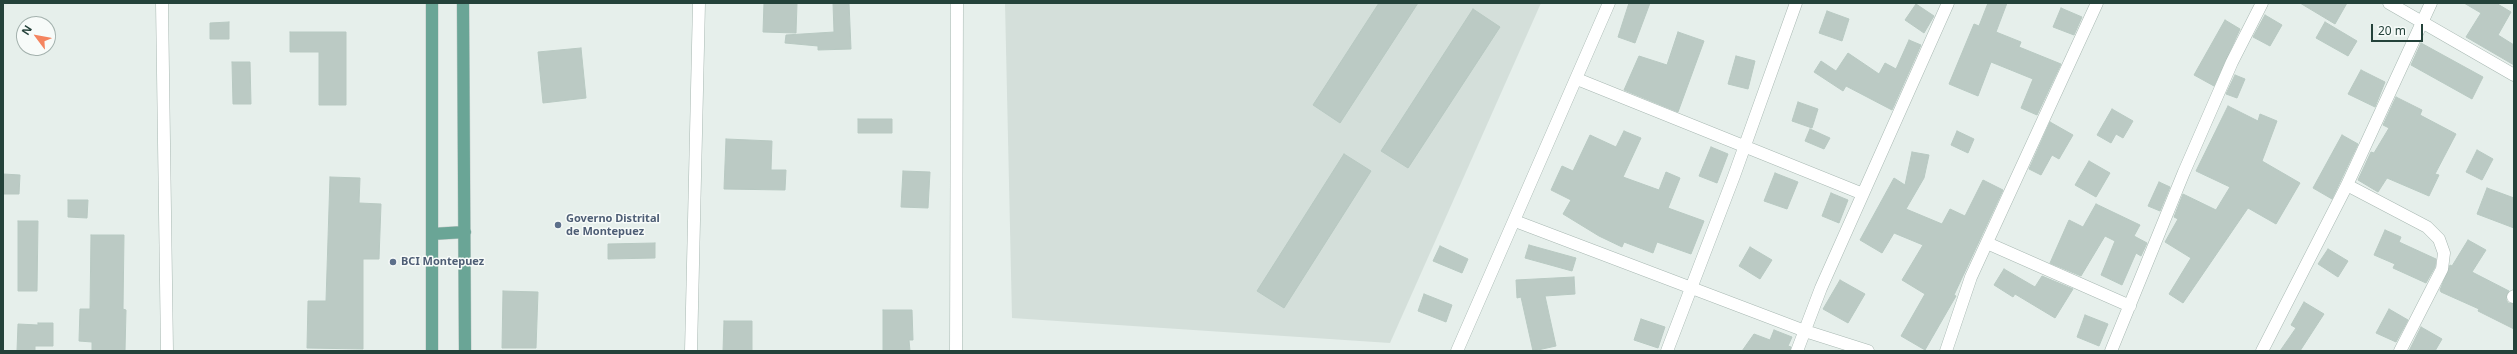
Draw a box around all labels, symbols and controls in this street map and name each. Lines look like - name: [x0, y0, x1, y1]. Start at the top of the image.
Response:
- north arrow: [16, 16, 56, 56]
- scale bar: [2373, 16, 2425, 42]
- text: N: [18, 22, 35, 38]
- text: 20 m: [2378, 22, 2406, 39]
- place label: Governo Distrital de Montepuez: [566, 212, 660, 238]
- marker: Governo Distrital de Montepuez: [553, 220, 563, 230]
- place label: BCI Montepuez: [401, 255, 484, 269]
- marker: BCI Montepuez: [388, 257, 398, 267]

